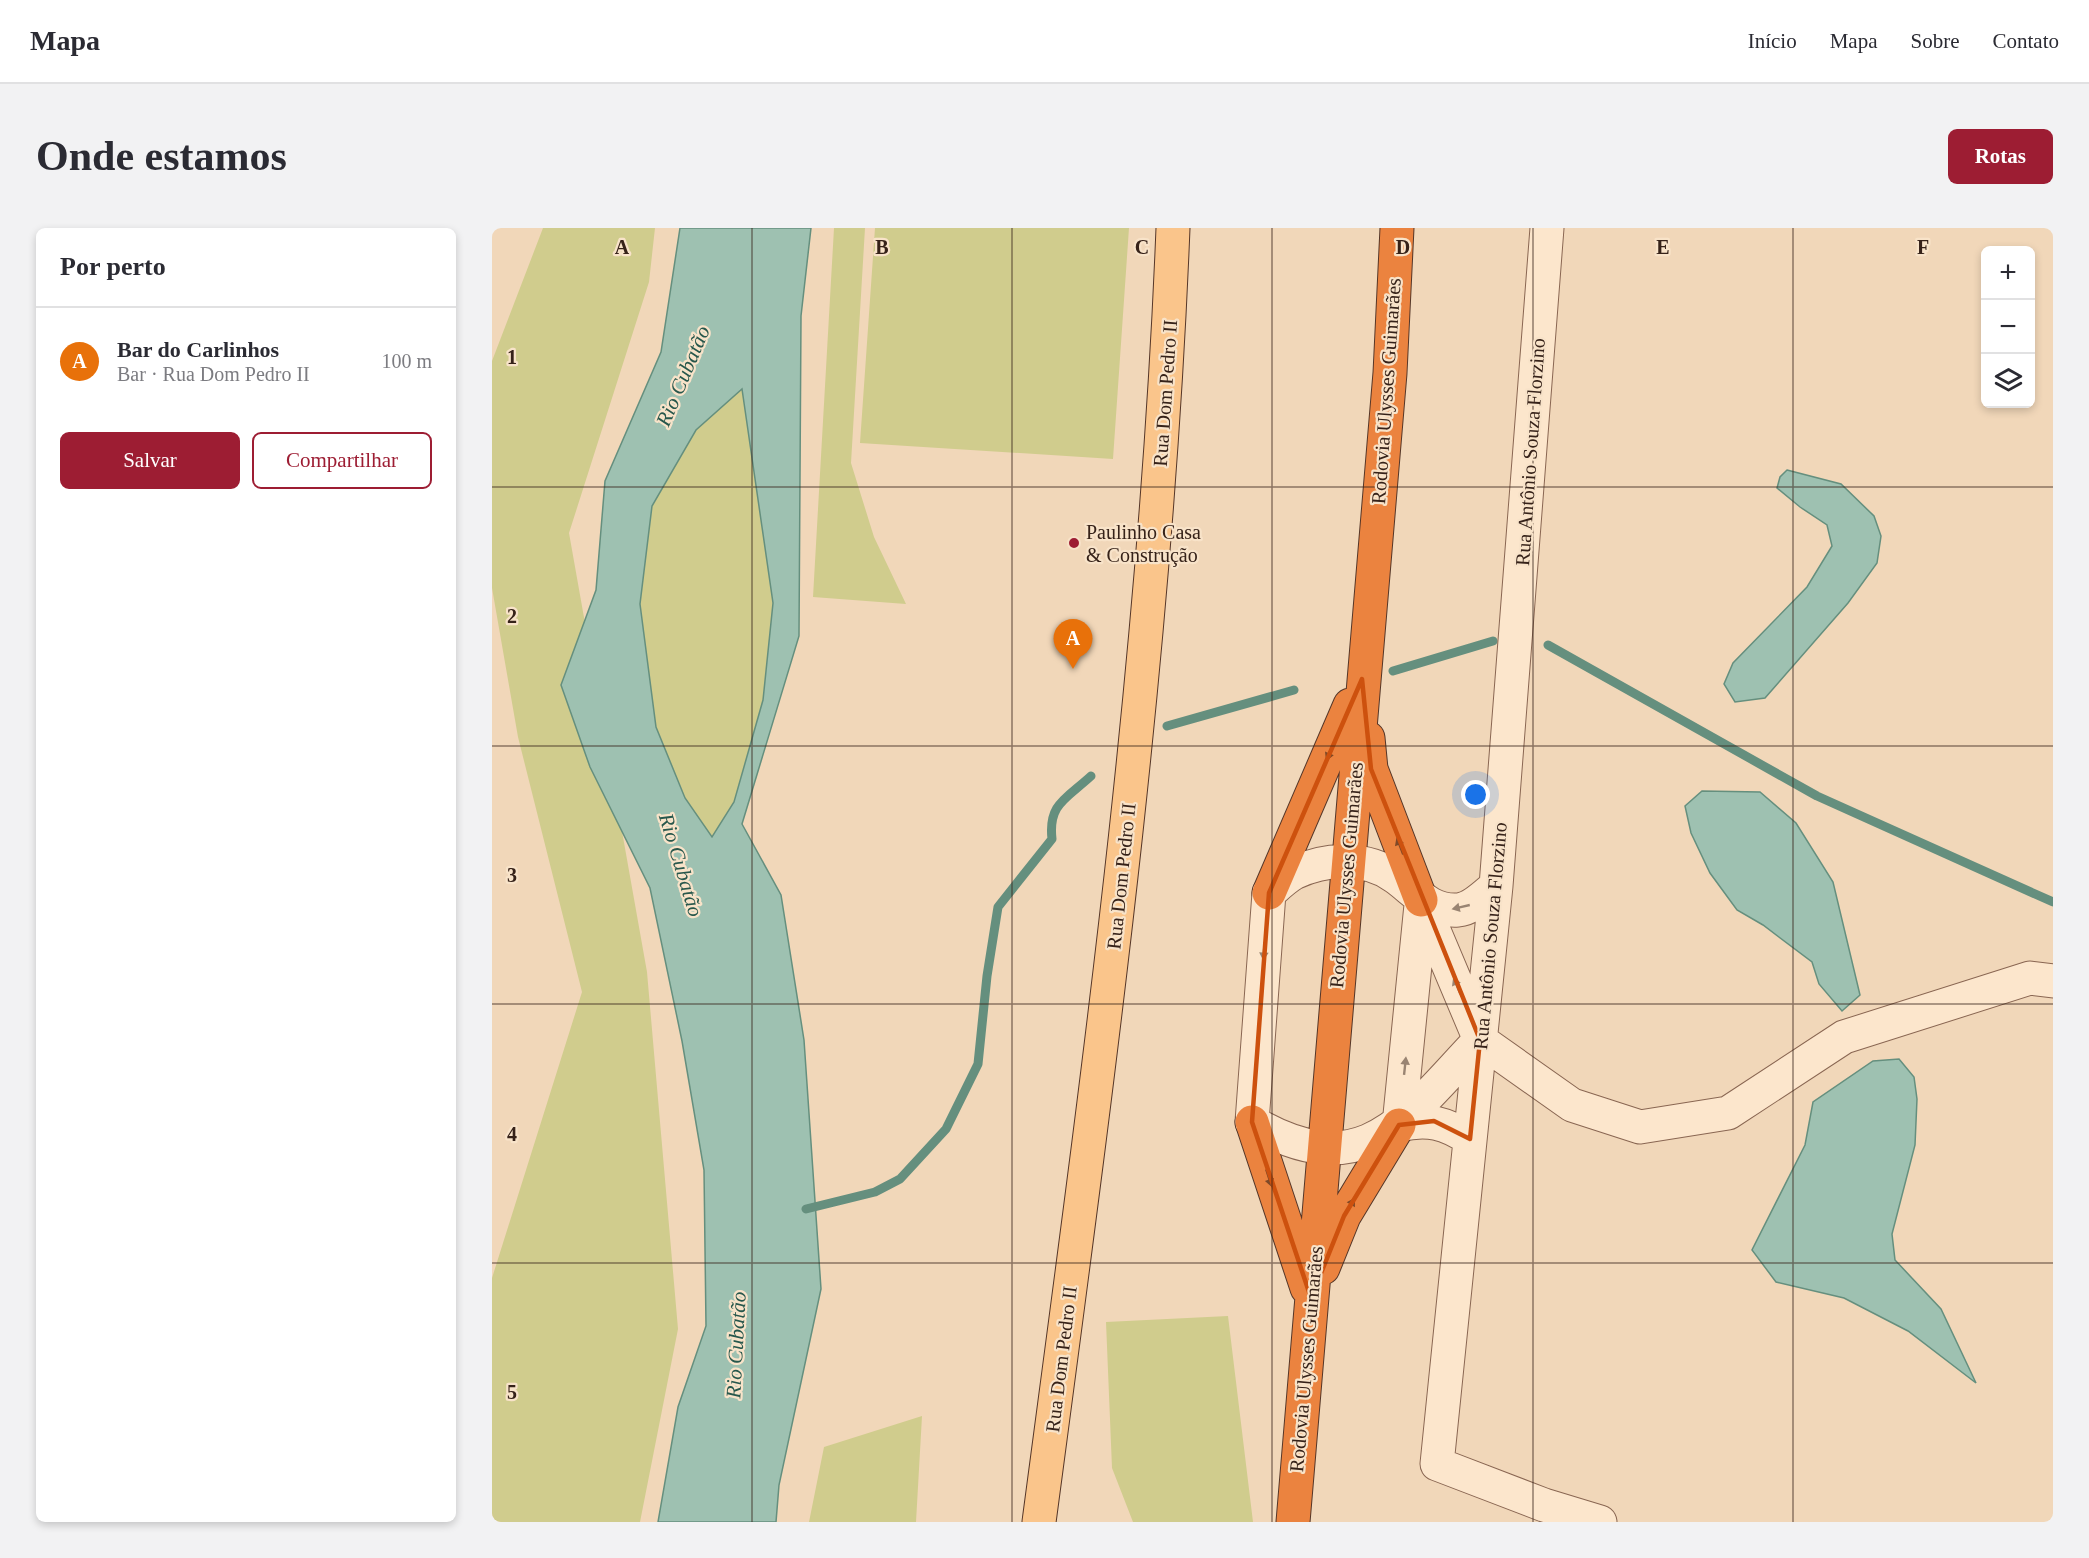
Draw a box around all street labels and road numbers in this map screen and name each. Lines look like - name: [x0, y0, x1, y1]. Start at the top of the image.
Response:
- street label: Rodovia Ulysses Guimarães: [1367, 277, 1406, 505]
- street label: Rua Dom Pedro II: [1149, 319, 1181, 467]
- street label: Rua Antônio Souza Florzino: [1511, 337, 1549, 567]
- street label: Rodovia Ulysses Guimarães: [1325, 761, 1368, 989]
- street label: Rua Dom Pedro II: [1102, 802, 1140, 950]
- street label: Rua Antônio Souza Florzino: [1469, 821, 1511, 1051]
- street label: Rodovia Ulysses Guimarães: [1285, 1245, 1328, 1473]
- street label: Rua Dom Pedro II: [1041, 1285, 1081, 1433]

